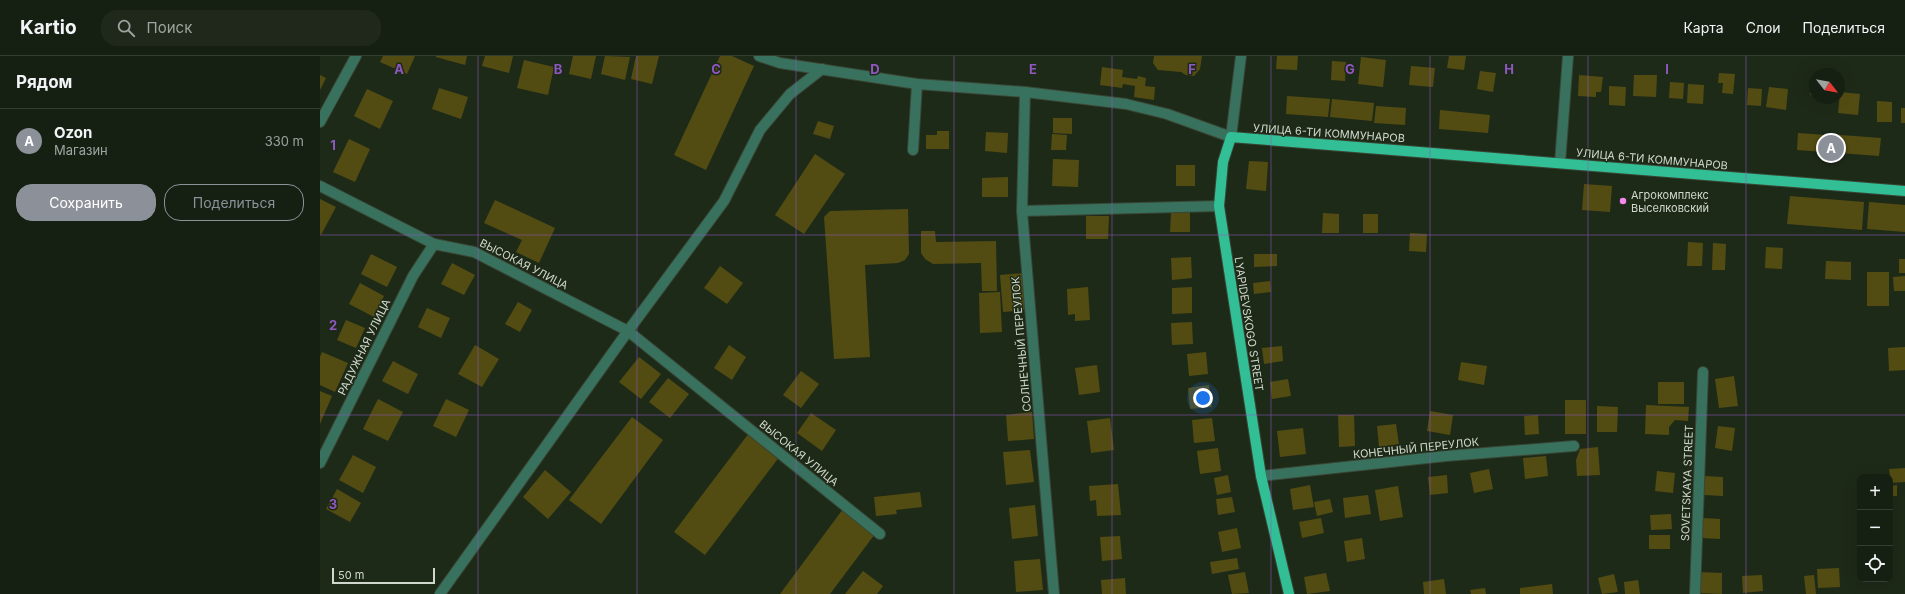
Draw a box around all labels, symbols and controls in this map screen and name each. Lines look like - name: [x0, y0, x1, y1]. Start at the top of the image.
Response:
- search box: [101, 10, 381, 46]
- text: Kartio: [20, 16, 77, 39]
- icon: search: [115, 17, 137, 39]
- text: Поиск: [147, 18, 192, 37]
- text: Карта: [1683, 19, 1724, 36]
- text: Слои: [1746, 19, 1781, 36]
- text: Поделиться: [1803, 19, 1885, 36]
- text: A: [394, 61, 404, 77]
- text: B: [554, 61, 563, 77]
- text: C: [711, 61, 721, 77]
- text: D: [870, 61, 880, 77]
- text: E: [1029, 61, 1037, 77]
- text: F: [1188, 61, 1196, 77]
- text: G: [1345, 61, 1355, 77]
- text: H: [1504, 61, 1514, 77]
- text: I: [1665, 61, 1669, 77]
- north arrow: [1809, 68, 1845, 104]
- text: Рядом: [16, 72, 72, 92]
- street label: УЛИЦА 6-ТИ КОММУНАРОВ: [1253, 121, 1405, 145]
- text: Ozon: [54, 123, 92, 142]
- text: A: [24, 133, 34, 149]
- text: 330 m: [265, 133, 304, 149]
- pin: A: [1818, 133, 1844, 163]
- text: 1: [330, 137, 336, 153]
- text: Магазин: [54, 142, 108, 158]
- street label: УЛИЦА 6-ТИ КОММУНАРОВ: [1576, 145, 1728, 173]
- button: Сохранить: [16, 184, 156, 221]
- button: Поделиться: [164, 184, 304, 221]
- place label: Агрокомплекс Выселковский: [1631, 188, 1709, 215]
- marker: Агрокомплекс Выселковский: [1618, 196, 1628, 206]
- street label: ВЫСОКАЯ УЛИЦА: [477, 236, 571, 293]
- street label: LYAPIDEVSKOGO STREET: [1231, 256, 1267, 392]
- street label: СОЛНЕЧНЫЙ ПЕРЕУЛОК: [1008, 275, 1034, 412]
- street label: РАДУЖНАЯ УЛИЦА: [335, 296, 394, 397]
- text: 2: [329, 317, 337, 333]
- your location: [1193, 388, 1213, 408]
- street label: ВЫСОКАЯ УЛИЦА: [757, 417, 842, 489]
- street label: SOVETSKAYA STREET: [1678, 425, 1696, 541]
- street label: КОНЕЧНЫЙ ПЕРЕУЛОК: [1352, 434, 1480, 462]
- map controls: [1857, 474, 1893, 582]
- button: +: [1857, 474, 1893, 510]
- text: 3: [329, 496, 337, 512]
- button: −: [1857, 510, 1893, 546]
- button: locate: [1857, 546, 1893, 582]
- scale bar: [332, 566, 435, 585]
- text: 50 m: [338, 568, 364, 582]

